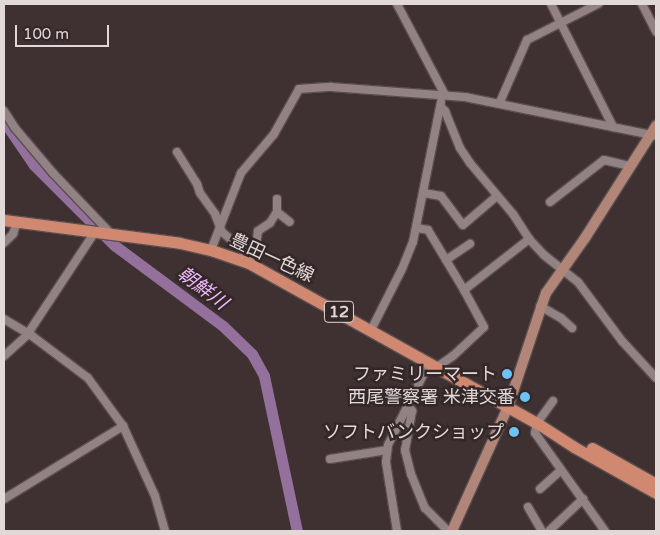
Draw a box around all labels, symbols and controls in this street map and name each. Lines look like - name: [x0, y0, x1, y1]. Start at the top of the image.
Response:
- scale bar: [18, 15, 111, 47]
- text: 100 m: [23, 25, 69, 43]
- street label: 豊田一色線: [227, 229, 317, 287]
- water label: 朝鮮川: [172, 263, 232, 315]
- road number: 12: [323, 298, 355, 326]
- place label: ファミリーマート: [353, 363, 497, 385]
- marker: ファミリーマート: [501, 368, 513, 380]
- place label: 西尾警察署 米津交番: [348, 386, 515, 408]
- marker: 西尾警察署 米津交番: [519, 391, 531, 403]
- place label: ソフトバンクショップ: [324, 421, 504, 443]
- marker: ソフトバンクショップ: [508, 426, 520, 438]

